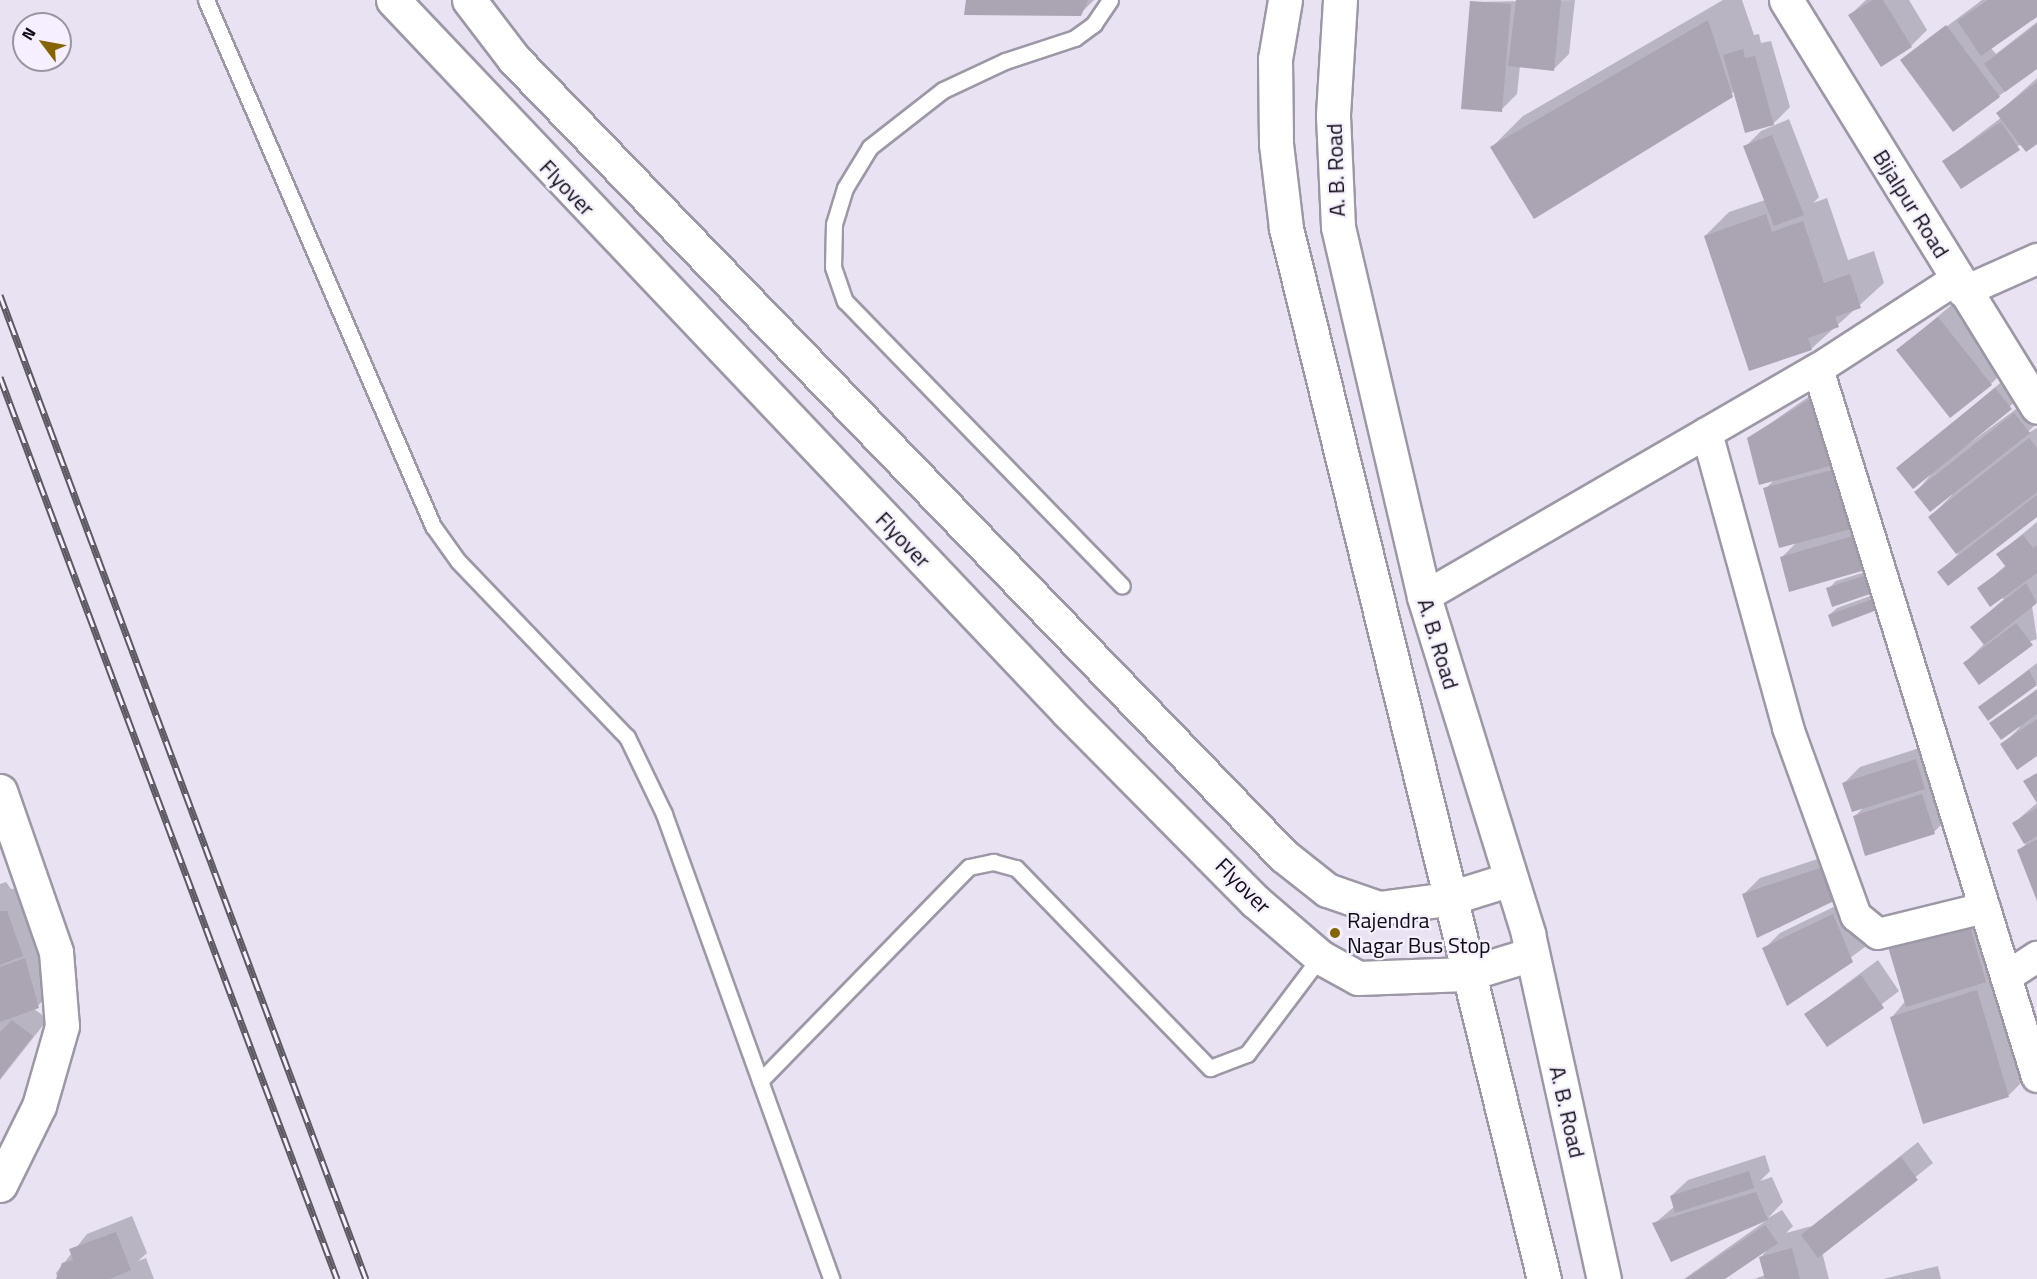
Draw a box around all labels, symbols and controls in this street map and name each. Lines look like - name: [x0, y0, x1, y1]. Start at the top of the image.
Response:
- north arrow: [12, 12, 72, 72]
- text: N: [15, 22, 42, 45]
- street label: A. B. Road: [1321, 123, 1351, 217]
- street label: Bijalpur Road: [1867, 145, 1955, 263]
- street label: Flyover: [534, 155, 600, 221]
- street label: Flyover: [870, 507, 936, 573]
- street label: A. B. Road: [1412, 595, 1464, 693]
- street label: Flyover: [1210, 853, 1276, 919]
- place label: Rajendra Nagar Bus Stop: [1347, 907, 1491, 958]
- marker: Rajendra Nagar Bus Stop: [1328, 926, 1342, 940]
- street label: A. B. Road: [1544, 1063, 1590, 1161]

